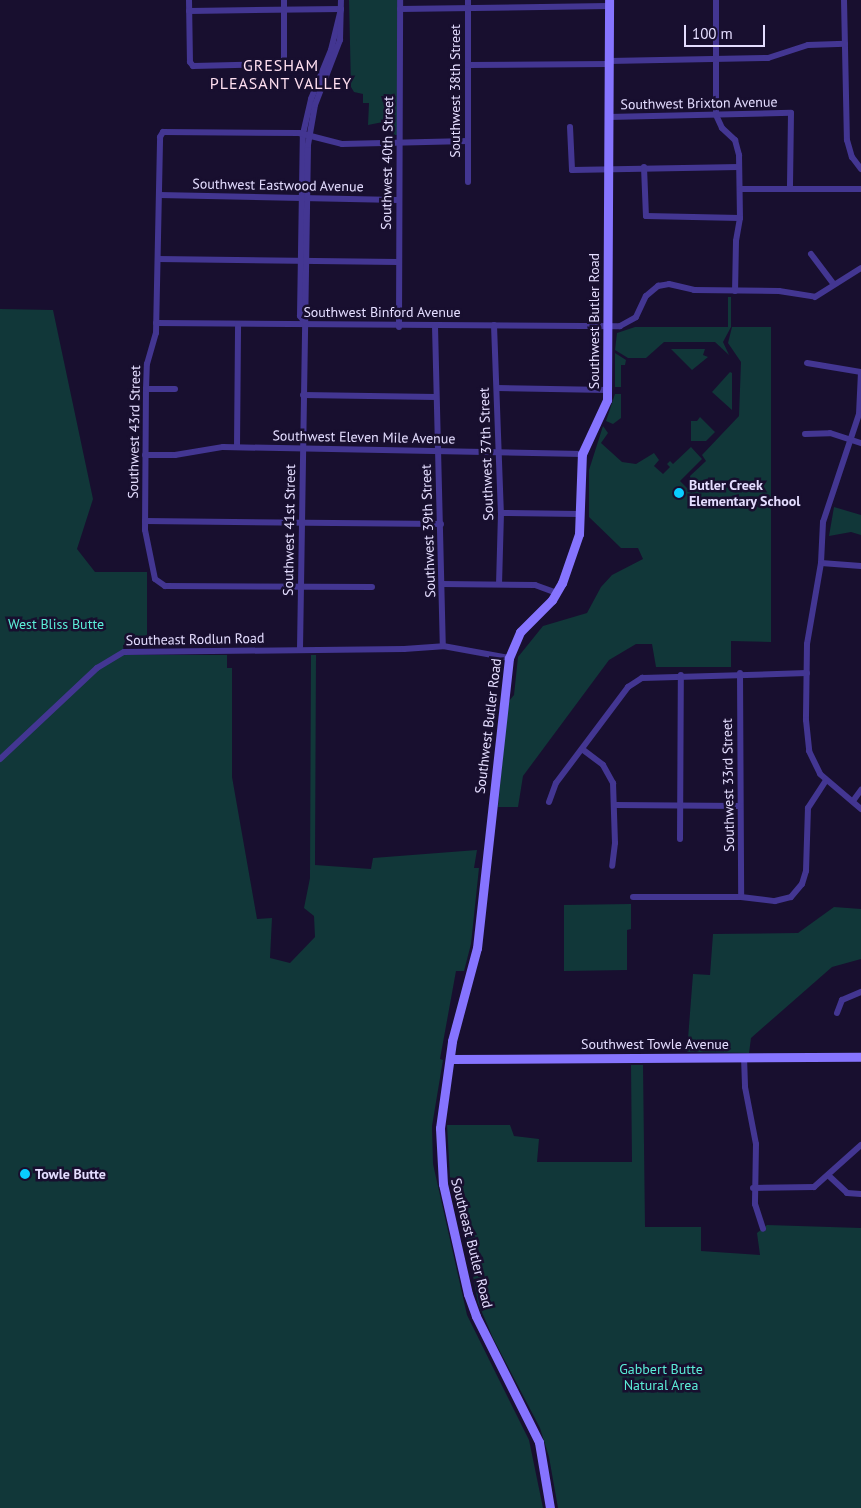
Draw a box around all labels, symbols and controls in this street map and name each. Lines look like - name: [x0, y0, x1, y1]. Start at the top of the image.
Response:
- scale bar: [686, 15, 767, 47]
- street label: Southwest 38th Street: [447, 24, 463, 158]
- text: 100 m: [692, 24, 733, 43]
- district label: GRESHAM PLEASANT VALLEY: [207, 55, 355, 93]
- street label: Southwest Brixton Avenue: [620, 93, 778, 113]
- street label: Southwest 40th Street: [377, 96, 397, 230]
- street label: Southwest Eastwood Avenue: [192, 175, 364, 195]
- street label: Southwest Butler Road: [586, 253, 602, 389]
- street label: Southwest Binford Avenue: [303, 304, 461, 320]
- street label: Southwest 43rd Street: [124, 365, 144, 499]
- street label: Southwest 37th Street: [475, 387, 497, 521]
- street label: Southwest Eleven Mile Avenue: [272, 427, 456, 447]
- street label: Southwest 41st Street: [279, 464, 299, 596]
- street label: Southwest 39th Street: [417, 464, 439, 598]
- place label: Butler Creek Elementary School: [689, 477, 801, 510]
- marker: Butler Creek Elementary School: [673, 487, 685, 499]
- park label: West Bliss Butte: [8, 616, 104, 632]
- street label: Southeast Rodlun Road: [126, 629, 264, 649]
- street label: Southwest Butler Road: [471, 657, 505, 795]
- street label: Southwest 33rd Street: [718, 718, 738, 852]
- street label: Southwest Towle Avenue: [581, 1036, 729, 1052]
- place label: Towle Butte: [35, 1166, 106, 1182]
- marker: Towle Butte: [19, 1168, 31, 1180]
- street label: Southeast Butler Road: [448, 1176, 496, 1310]
- park label: Gabbert Butte Natural Area: [619, 1361, 703, 1394]

